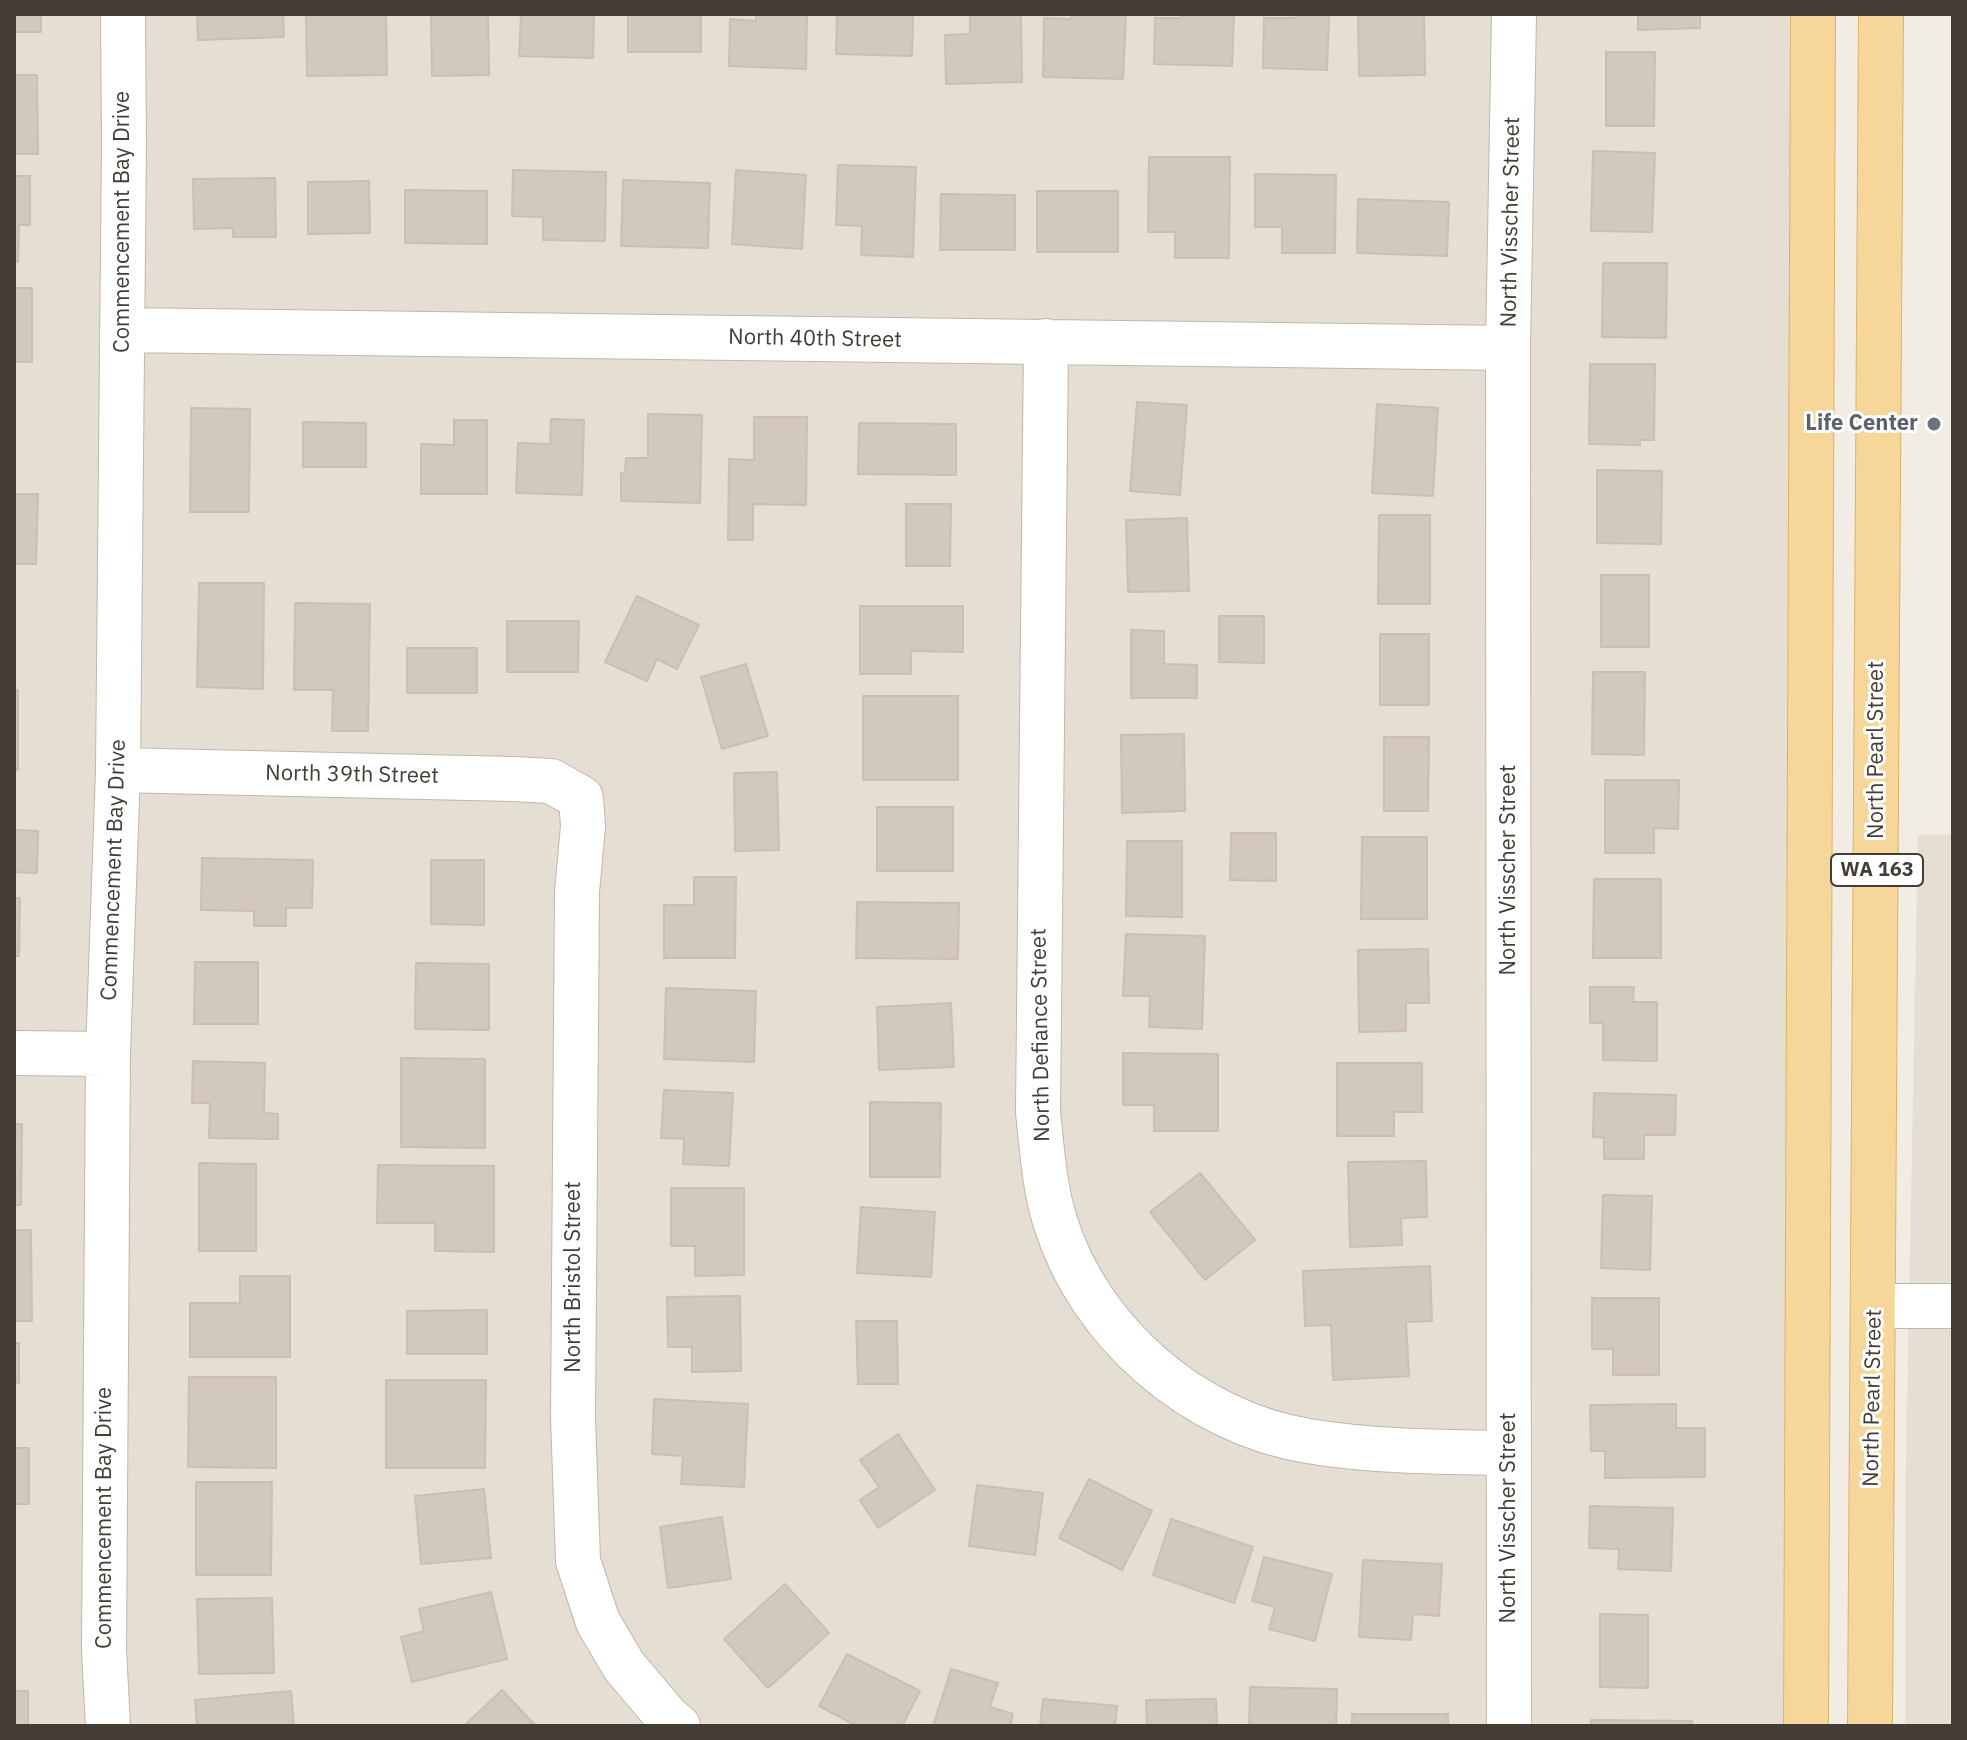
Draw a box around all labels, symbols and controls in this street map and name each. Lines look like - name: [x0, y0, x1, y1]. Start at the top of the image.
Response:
- street label: Commencement Bay Drive: [110, 91, 136, 353]
- street label: North Visscher Street: [1496, 116, 1526, 328]
- street label: North 40th Street: [728, 324, 902, 354]
- place label: Life Center: [1805, 411, 1918, 437]
- marker: Life Center: [1925, 415, 1943, 433]
- street label: North Pearl Street: [1864, 661, 1890, 839]
- street label: Commencement Bay Drive: [96, 739, 132, 1001]
- street label: North 39th Street: [265, 760, 439, 790]
- street label: North Visscher Street: [1496, 765, 1522, 975]
- road number: WA 163: [1831, 854, 1923, 886]
- street label: North Defiance Street: [1026, 928, 1056, 1142]
- street label: North Bristol Street: [561, 1181, 587, 1373]
- street label: North Pearl Street: [1858, 1309, 1888, 1487]
- street label: Commencement Bay Drive: [92, 1387, 118, 1649]
- street label: North Visscher Street: [1496, 1413, 1522, 1623]

